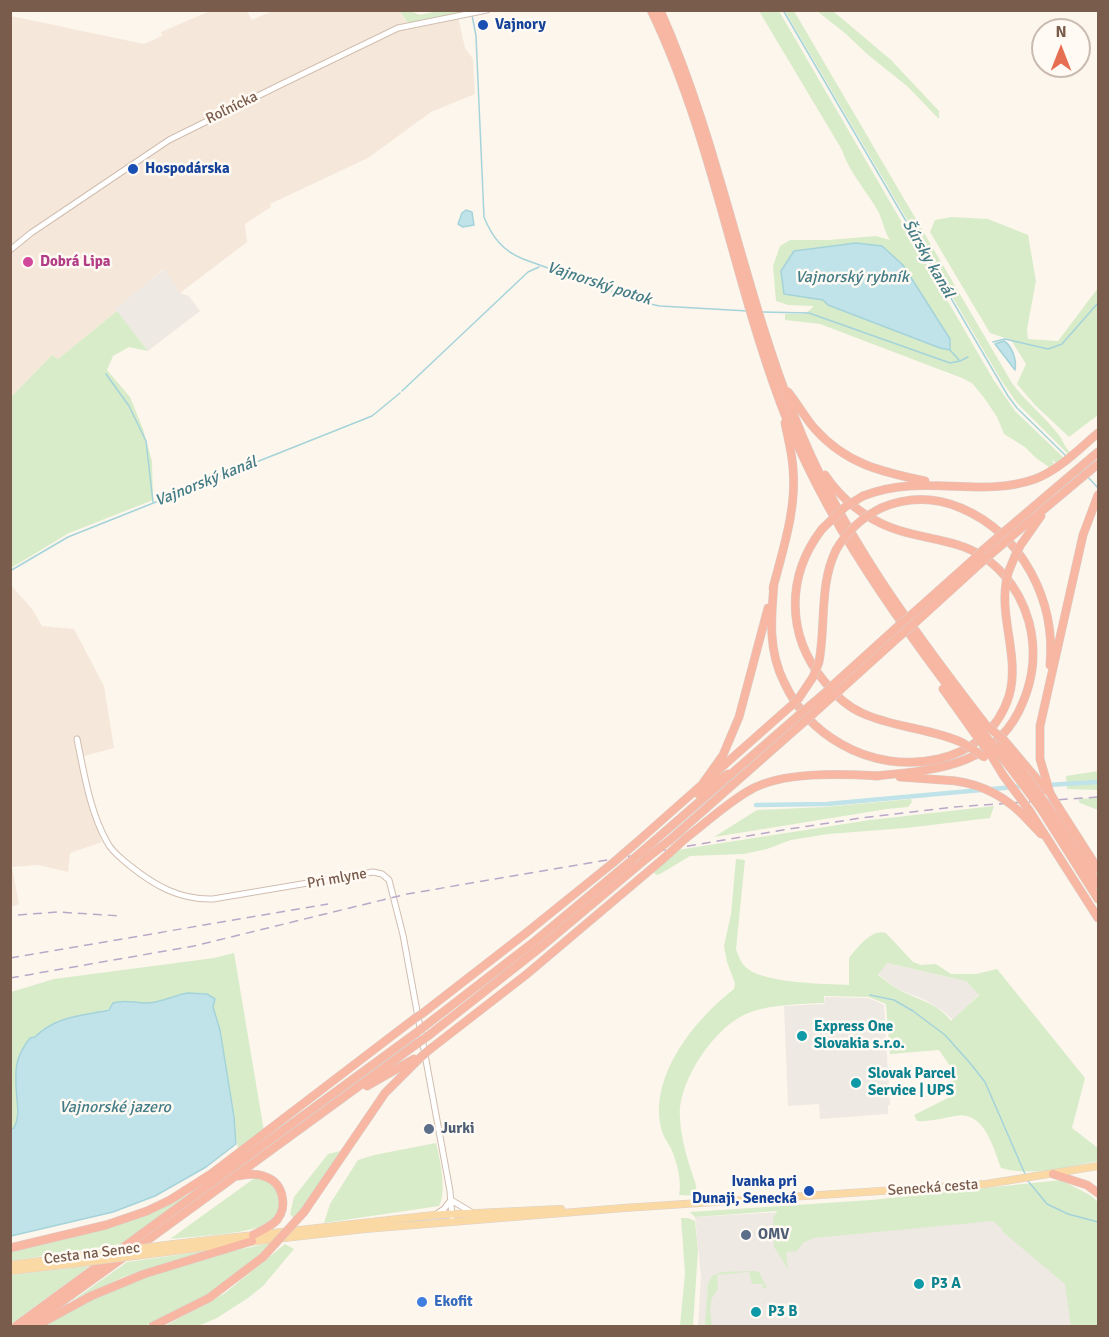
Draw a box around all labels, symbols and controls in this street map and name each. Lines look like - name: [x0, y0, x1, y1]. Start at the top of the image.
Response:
- place label: Vajnory: [495, 16, 546, 34]
- marker: Vajnory: [476, 18, 490, 32]
- north arrow: [1031, 18, 1091, 78]
- text: N: [1055, 22, 1067, 42]
- street label: Roľnícka: [203, 88, 261, 128]
- place label: Hospodárska: [145, 160, 230, 178]
- marker: Hospodárska: [126, 162, 140, 176]
- water label: Šúrsky kanál: [898, 216, 958, 302]
- place label: Dobrá Lipa: [40, 253, 111, 271]
- marker: Dobrá Lipa: [21, 255, 35, 269]
- water label: Vajnorský potok: [544, 258, 654, 310]
- water label: Vajnorský rybník: [795, 268, 909, 288]
- water label: Vajnorský kanál: [152, 453, 260, 511]
- street label: Pri mlyne: [306, 865, 368, 893]
- place label: Express One Slovakia s.r.o.: [814, 1018, 905, 1053]
- marker: Express One Slovakia s.r.o.: [795, 1029, 809, 1043]
- place label: Slovak Parcel Service | UPS: [868, 1065, 956, 1100]
- marker: Slovak Parcel Service | UPS: [849, 1076, 863, 1090]
- water label: Vajnorské jazero: [59, 1098, 171, 1118]
- place label: Jurki: [441, 1120, 474, 1138]
- marker: Jurki: [422, 1122, 436, 1136]
- place label: Ivanka pri Dunaji, Senecká: [692, 1173, 797, 1208]
- street label: Senecká cesta: [887, 1176, 979, 1200]
- marker: Ivanka pri Dunaji, Senecká: [802, 1184, 816, 1198]
- place label: OMV: [758, 1226, 789, 1244]
- marker: OMV: [739, 1228, 753, 1242]
- street label: Cesta na Senec: [43, 1239, 141, 1269]
- place label: P3 A: [931, 1275, 961, 1293]
- marker: P3 A: [912, 1277, 926, 1291]
- place label: Ekofit: [434, 1293, 473, 1311]
- marker: Ekofit: [415, 1295, 429, 1309]
- place label: P3 B: [768, 1303, 797, 1321]
- marker: P3 B: [749, 1305, 763, 1319]

